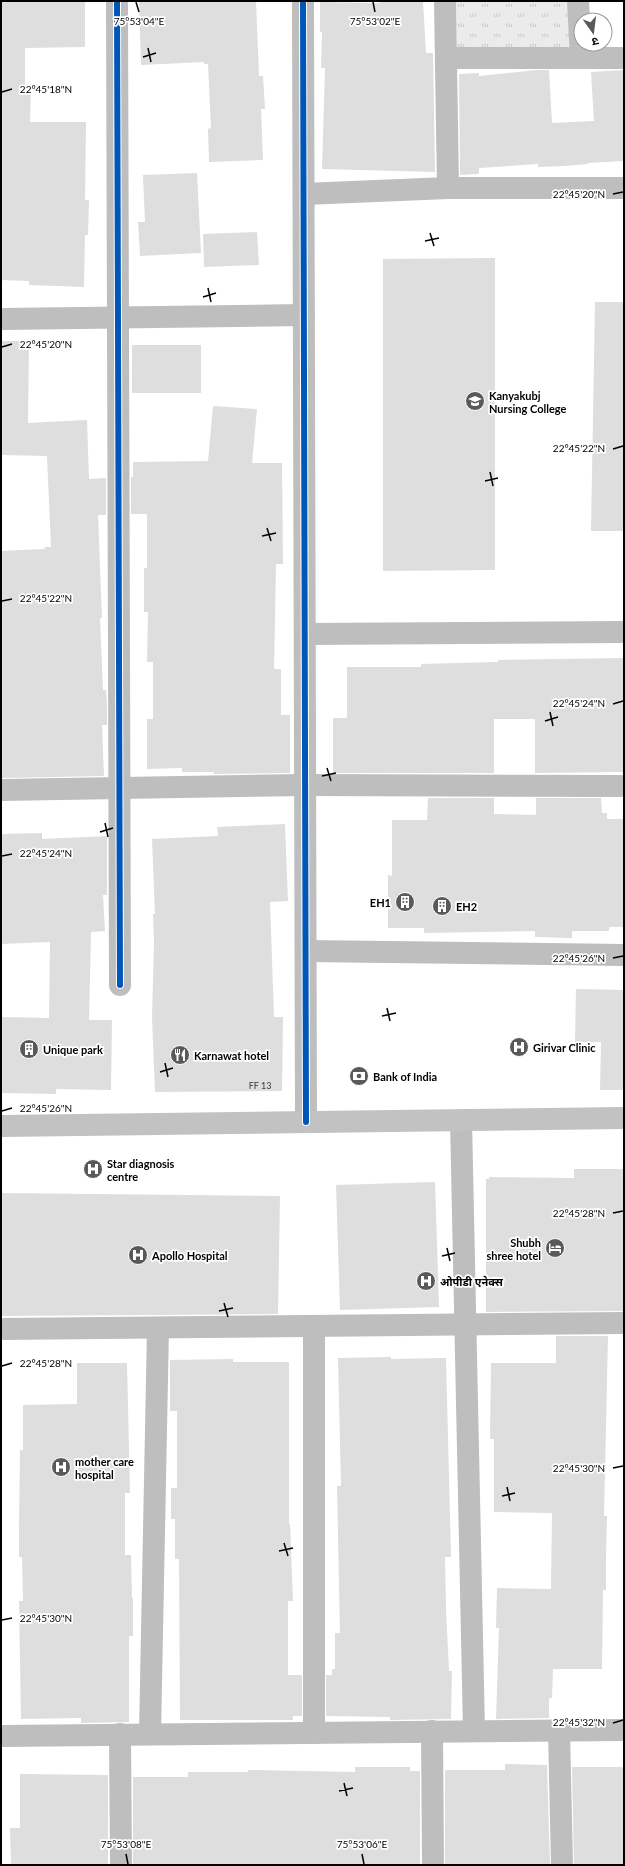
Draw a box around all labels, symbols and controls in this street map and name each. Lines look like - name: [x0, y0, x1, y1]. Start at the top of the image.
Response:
- north arrow: [573, 12, 613, 52]
- text: 75°53'04"E: [114, 15, 164, 27]
- text: 75°53'02"E: [350, 15, 400, 27]
- text: उ: [590, 35, 600, 49]
- text: 22°45'18"N: [20, 83, 72, 95]
- text: 22°45'20"N: [553, 188, 605, 200]
- text: 22°45'20"N: [20, 338, 72, 350]
- place label: Kanyakubj Nursing College: [489, 389, 567, 415]
- school or university icon: Kanyakubj Nursing College: [464, 390, 486, 412]
- text: 22°45'22"N: [553, 442, 605, 454]
- text: 22°45'22"N: [20, 592, 72, 604]
- text: 22°45'24"N: [553, 697, 605, 709]
- text: 22°45'24"N: [20, 847, 72, 859]
- building icon: EH1: [394, 891, 416, 913]
- building icon: EH2: [431, 895, 453, 917]
- place label: EH1: [370, 896, 391, 909]
- place label: EH2: [456, 900, 477, 913]
- text: 22°45'26"N: [553, 952, 605, 964]
- hospital icon: Girivar Clinic: [508, 1036, 530, 1058]
- building icon: Unique park: [18, 1038, 40, 1060]
- place label: Girivar Clinic: [533, 1041, 596, 1054]
- place label: Unique park: [43, 1043, 103, 1056]
- restaurant icon: Karnawat hotel: [169, 1044, 191, 1066]
- place label: Karnawat hotel: [194, 1049, 269, 1062]
- bank icon: Bank of India: [348, 1065, 370, 1087]
- place label: Bank of India: [373, 1070, 437, 1083]
- house number: FF 13: [249, 1080, 271, 1091]
- text: 22°45'26"N: [20, 1102, 72, 1114]
- place label: Star diagnosis centre: [107, 1157, 175, 1183]
- hospital icon: Star diagnosis centre: [82, 1158, 104, 1180]
- text: 22°45'28"N: [553, 1207, 605, 1219]
- place label: Shubh shree hotel: [487, 1236, 541, 1262]
- hotel icon: Shubh shree hotel: [544, 1237, 566, 1259]
- hospital icon: Apollo Hospital: [127, 1244, 149, 1266]
- place label: Apollo Hospital: [151, 1249, 228, 1262]
- hospital icon: ओपीडी एनेक्स: [415, 1270, 437, 1292]
- place label: ओपीडी एनेक्स: [440, 1275, 504, 1288]
- text: 22°45'28"N: [20, 1357, 72, 1369]
- place label: mother care hospital: [75, 1455, 134, 1481]
- hospital icon: mother care hospital: [50, 1456, 72, 1478]
- text: 22°45'30"N: [553, 1462, 605, 1474]
- text: 22°45'30"N: [20, 1612, 72, 1624]
- text: 22°45'32"N: [553, 1716, 605, 1728]
- text: 75°53'08"E: [101, 1838, 151, 1850]
- text: 75°53'06"E: [337, 1838, 387, 1850]

